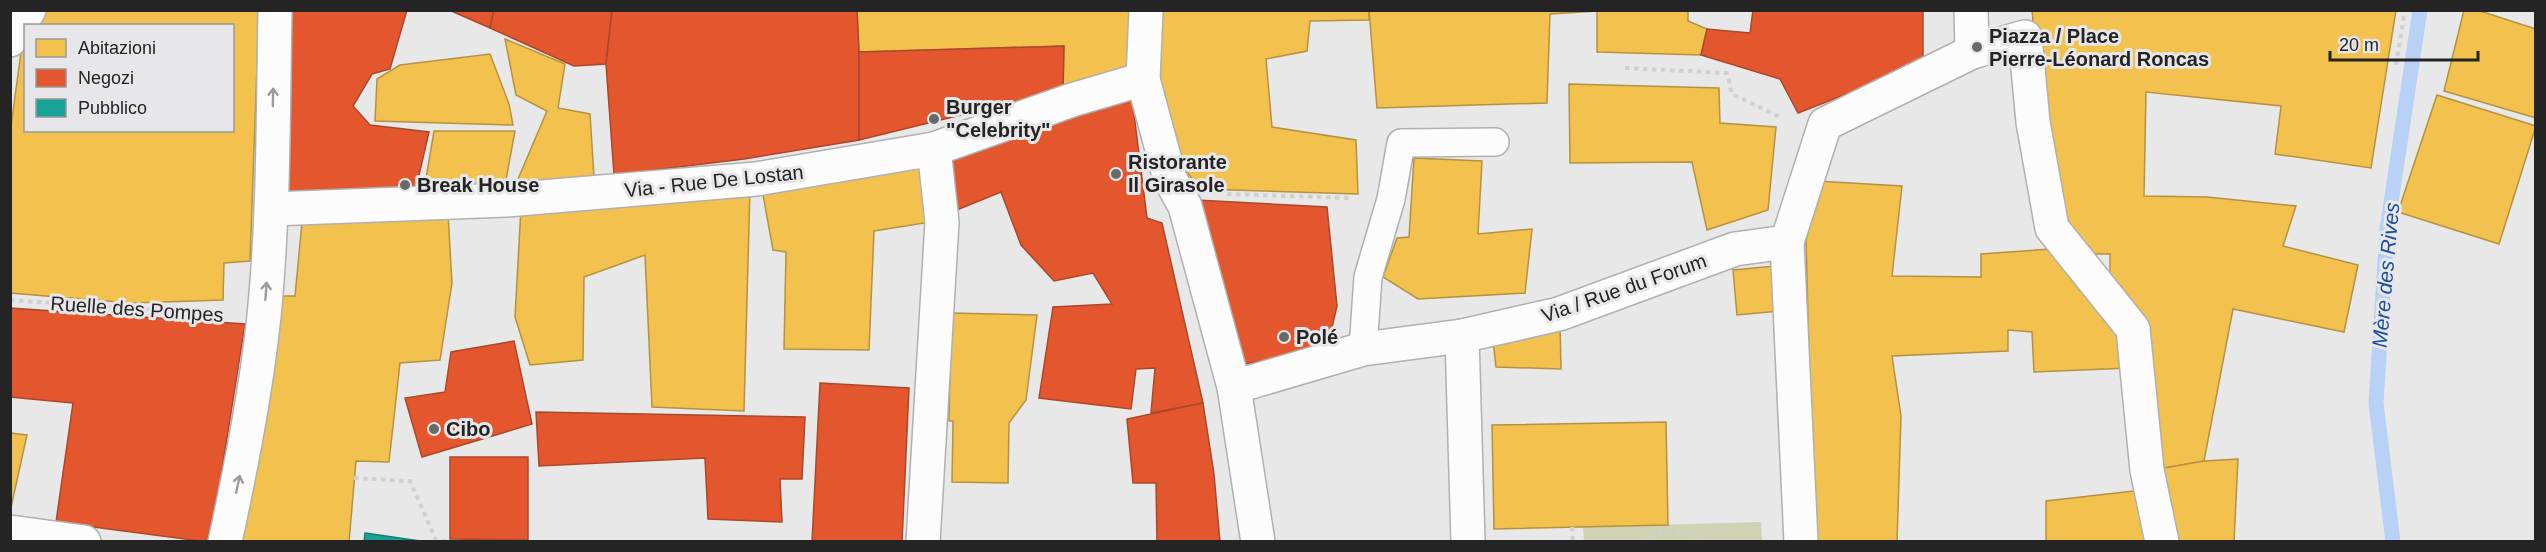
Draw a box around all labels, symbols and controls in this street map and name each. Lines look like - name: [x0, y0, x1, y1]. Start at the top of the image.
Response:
- legend: [24, 24, 234, 132]
- scale bar: [2330, 24, 2478, 62]
- place label: Piazza / Place Pierre-Léonard Roncas: [1989, 25, 2209, 70]
- text: 20 m: [2339, 35, 2379, 55]
- text: Abitazioni: [78, 38, 156, 58]
- marker: Piazza / Place Pierre-Léonard Roncas: [1970, 40, 1984, 54]
- text: Negozi: [78, 68, 134, 88]
- one-way arrow: [268, 87, 279, 107]
- place label: Burger "Celebrity": [946, 96, 1051, 141]
- text: Pubblico: [78, 98, 147, 118]
- marker: Burger "Celebrity": [927, 112, 941, 126]
- place label: Ristorante Il Girasole: [1128, 151, 1227, 196]
- street label: Via - Rue De Lostan: [623, 161, 805, 201]
- marker: Ristorante Il Girasole: [1109, 167, 1123, 181]
- place label: Break House: [417, 174, 539, 196]
- marker: Break House: [398, 178, 412, 192]
- water label: Mère des Rives: [2368, 201, 2403, 349]
- street label: Via / Rue du Forum: [1539, 249, 1709, 327]
- one-way arrow: [260, 282, 271, 302]
- street label: Ruelle des Pompes: [50, 292, 224, 326]
- place label: Polé: [1296, 326, 1338, 348]
- marker: Polé: [1277, 330, 1291, 344]
- place label: Cibo: [446, 418, 490, 440]
- marker: Cibo: [427, 422, 441, 436]
- one-way arrow: [232, 475, 244, 494]

